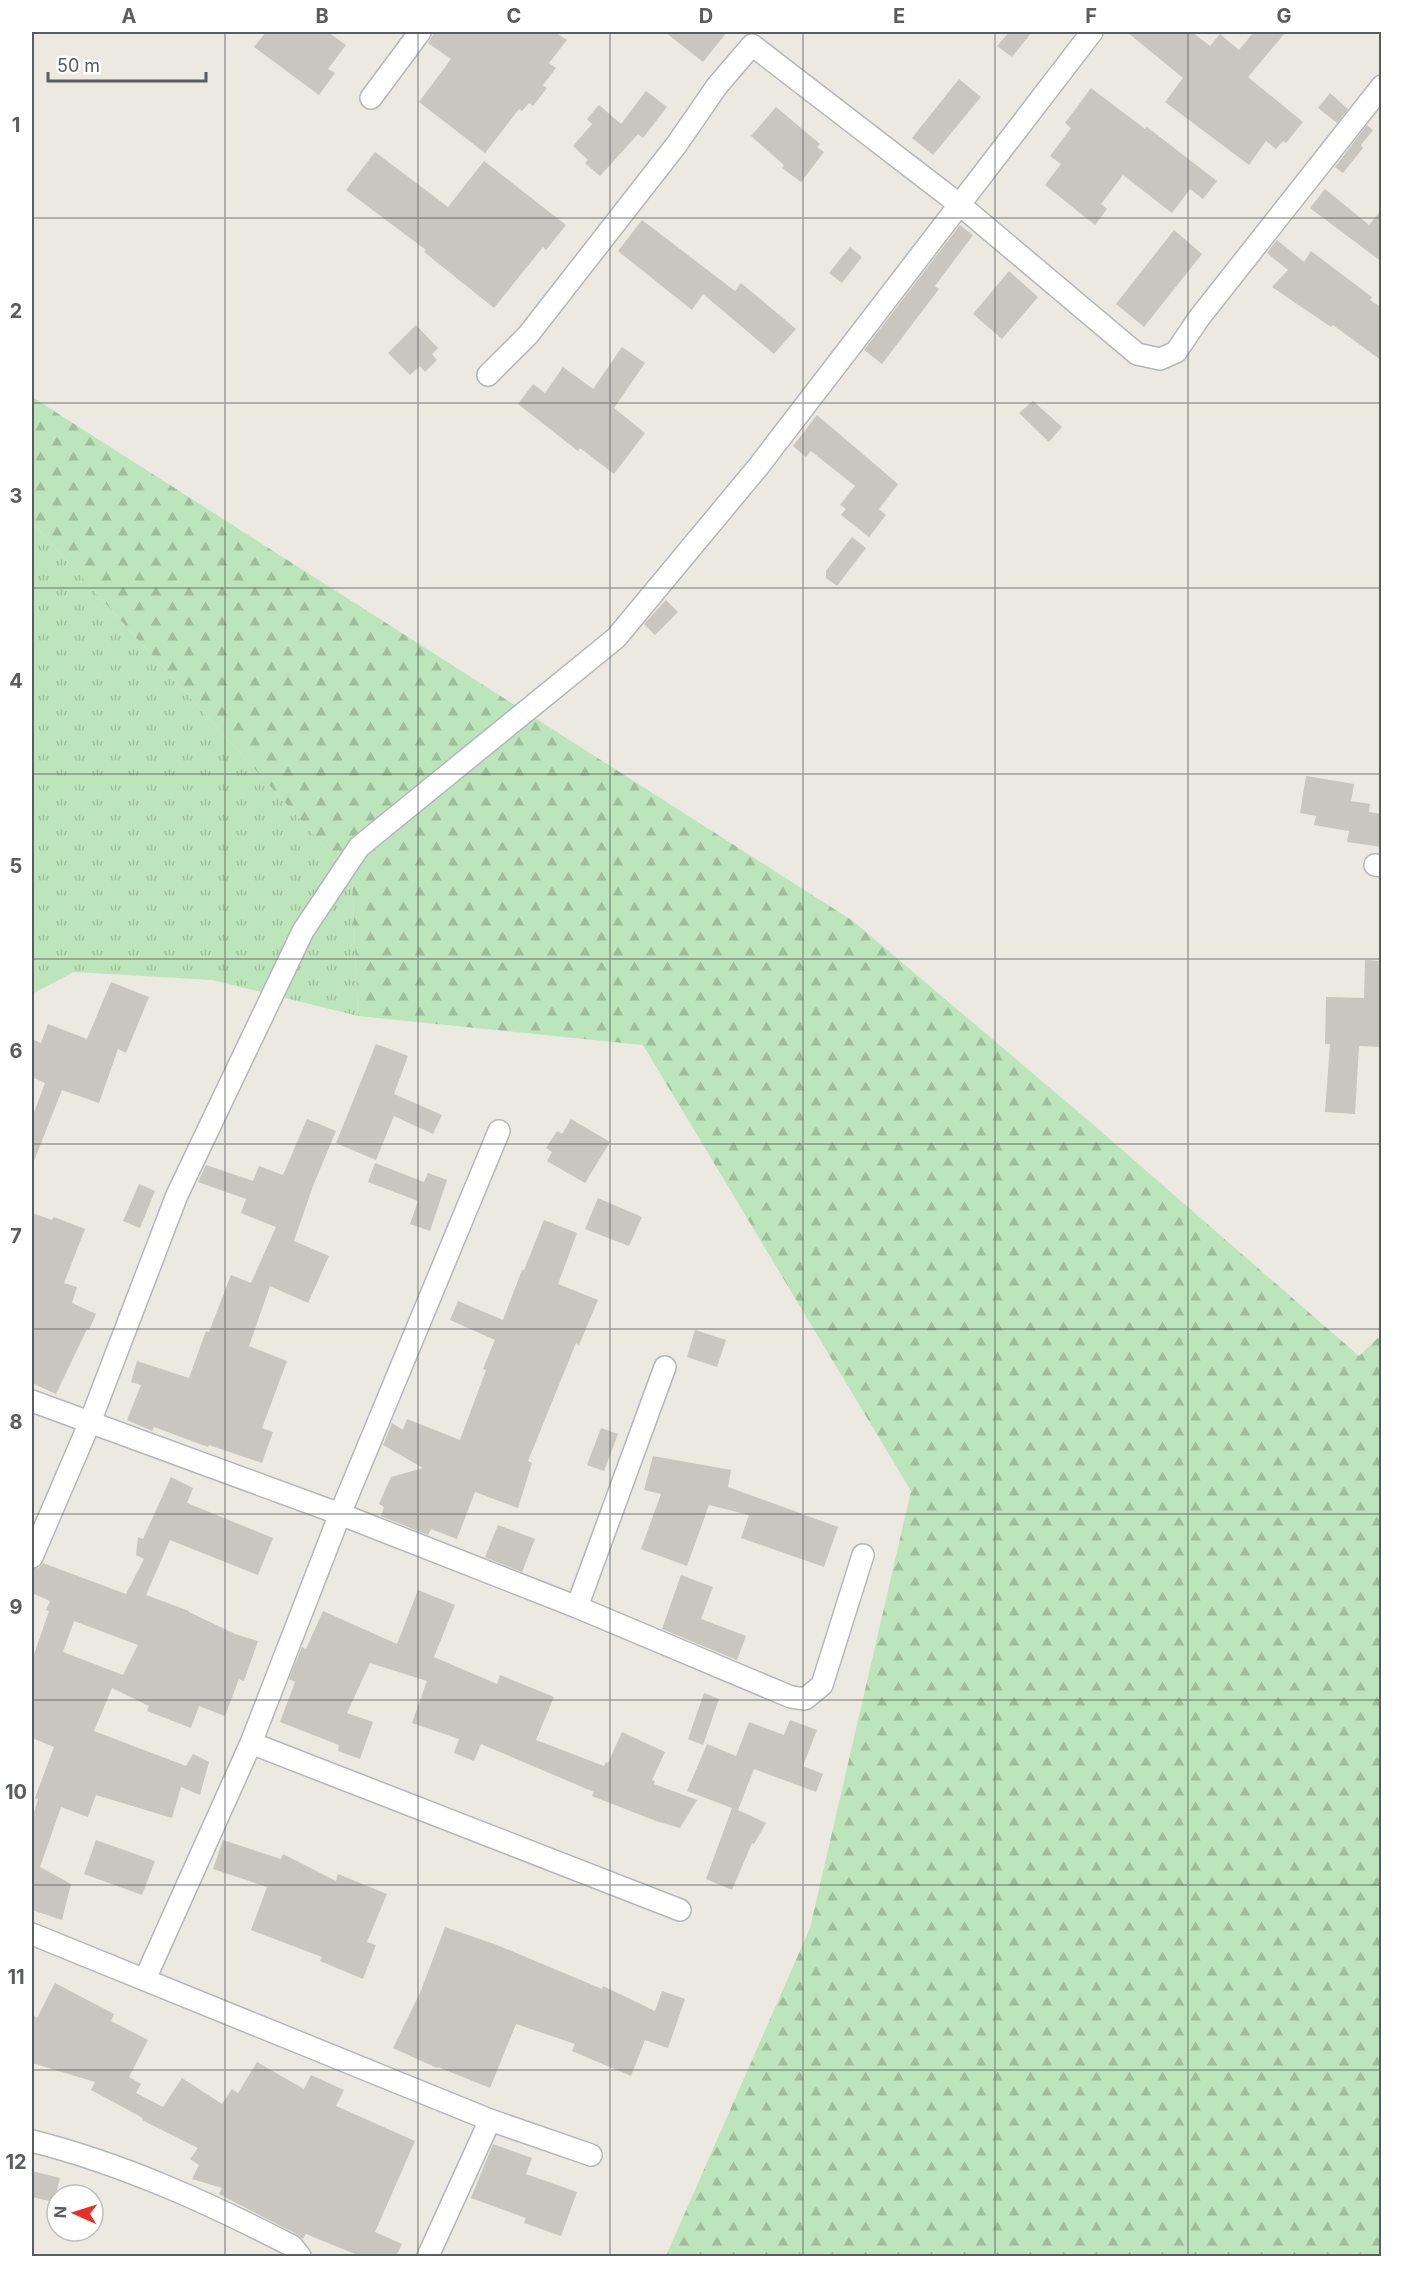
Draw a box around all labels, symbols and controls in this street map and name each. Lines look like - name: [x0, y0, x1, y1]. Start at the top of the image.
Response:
- text: A: [122, 4, 137, 28]
- text: B: [315, 4, 329, 28]
- text: C: [507, 4, 521, 28]
- text: D: [699, 4, 713, 28]
- text: E: [893, 4, 905, 28]
- text: F: [1085, 4, 1097, 28]
- text: G: [1276, 4, 1292, 28]
- scale bar: [48, 45, 206, 83]
- text: 50 m: [57, 55, 100, 76]
- text: 1: [12, 113, 20, 137]
- text: 2: [10, 299, 22, 323]
- text: 3: [10, 484, 22, 508]
- text: 4: [9, 669, 23, 693]
- text: 5: [10, 854, 22, 878]
- text: 6: [10, 1039, 23, 1063]
- text: 7: [10, 1224, 22, 1248]
- text: 8: [9, 1410, 23, 1434]
- text: 9: [10, 1595, 23, 1619]
- text: 10: [5, 1780, 27, 1804]
- text: 11: [7, 1965, 25, 1989]
- text: 12: [5, 2150, 27, 2174]
- north arrow: [45, 2183, 105, 2243]
- text: N: [50, 2206, 70, 2219]

